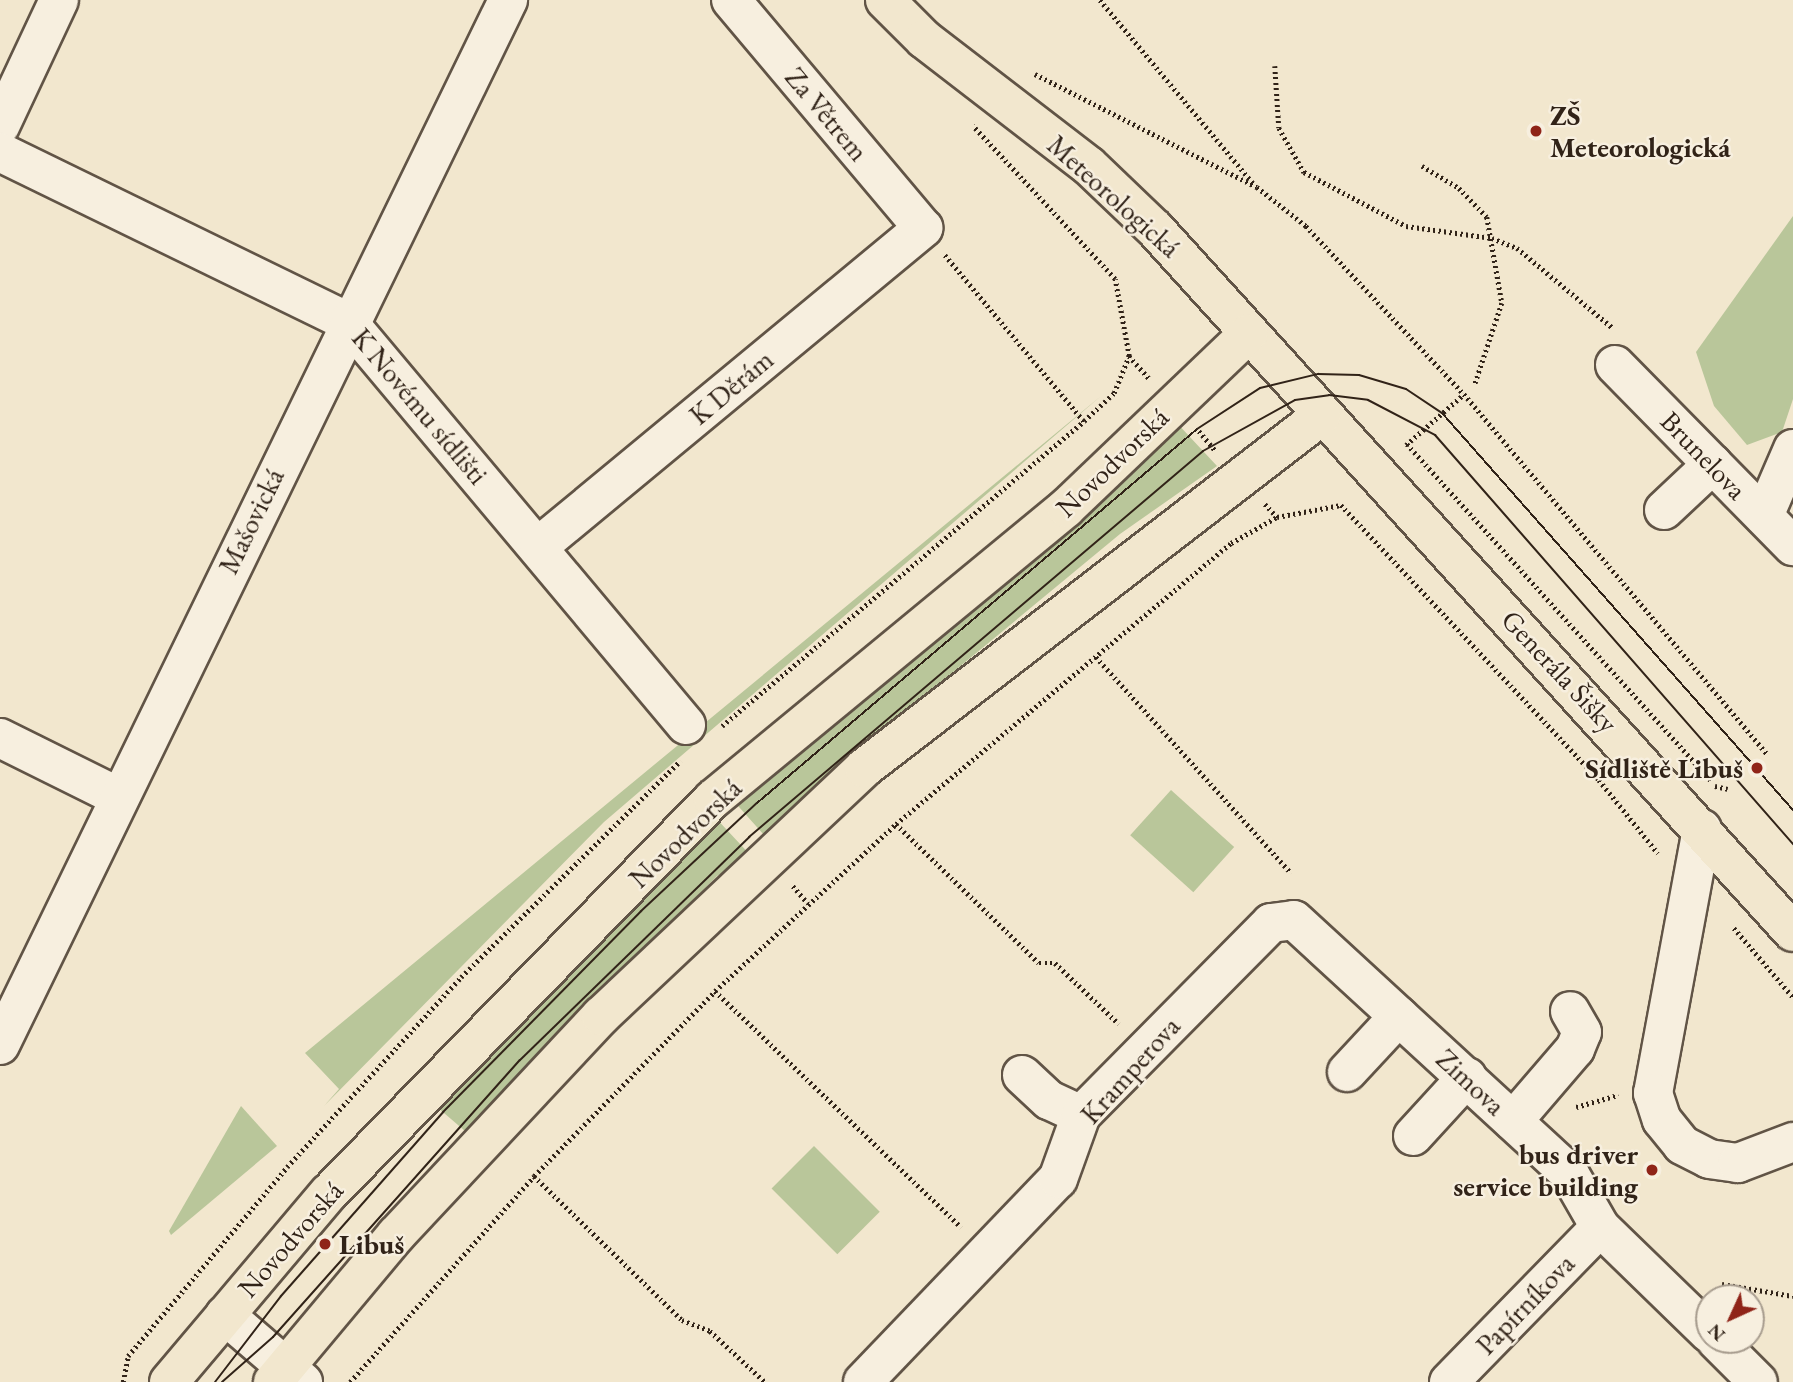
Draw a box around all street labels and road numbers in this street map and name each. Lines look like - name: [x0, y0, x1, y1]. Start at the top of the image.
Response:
- street label: Za Větrem: [778, 61, 876, 167]
- street label: Meteorologická: [1041, 128, 1187, 264]
- street label: K Novému sídlišti: [345, 321, 495, 491]
- street label: K Děrám: [682, 342, 780, 432]
- street label: Novodvorská: [1049, 400, 1175, 524]
- street label: Brunelova: [1654, 404, 1754, 506]
- street label: Mašovická: [211, 463, 291, 579]
- street label: Generála Šišky: [1495, 603, 1625, 739]
- street label: Novodvorská: [622, 771, 748, 895]
- street label: Kramperova: [1073, 1009, 1187, 1131]
- street label: Zimova: [1430, 1042, 1512, 1122]
- street label: Novodvorská: [230, 1174, 350, 1304]
- street label: Papírníkova: [1469, 1247, 1581, 1361]

